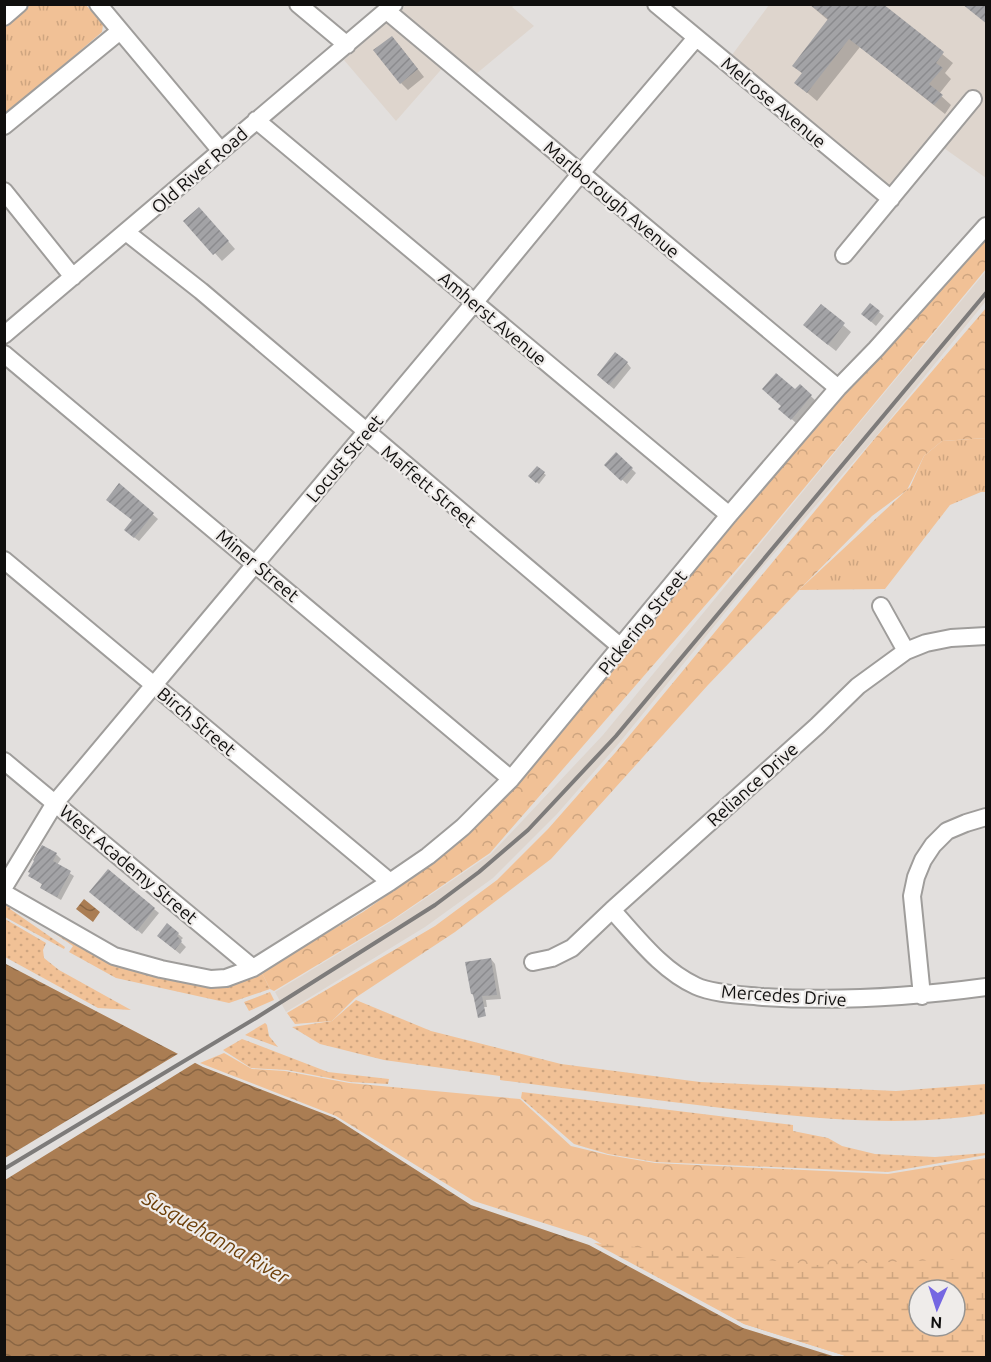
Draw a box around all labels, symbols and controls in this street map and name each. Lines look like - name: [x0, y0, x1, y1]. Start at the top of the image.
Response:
- street label: Melrose Avenue: [718, 53, 830, 151]
- street label: Old River Road: [147, 123, 251, 217]
- street label: Marlborough Avenue: [540, 137, 684, 261]
- street label: Amherst Avenue: [435, 267, 551, 369]
- street label: Locust Street: [302, 410, 386, 506]
- street label: Maffett Street: [378, 441, 480, 531]
- street label: Miner Street: [213, 525, 303, 605]
- street label: Pickering Street: [594, 566, 690, 678]
- street label: Birch Street: [154, 683, 240, 759]
- street label: Reliance Drive: [703, 738, 801, 830]
- street label: West Academy Street: [56, 801, 202, 927]
- street label: Mercedes Drive: [721, 981, 847, 1009]
- water label: Susquehanna River: [138, 1185, 294, 1289]
- north arrow: [907, 1278, 967, 1338]
- text: N: [930, 1314, 943, 1332]

